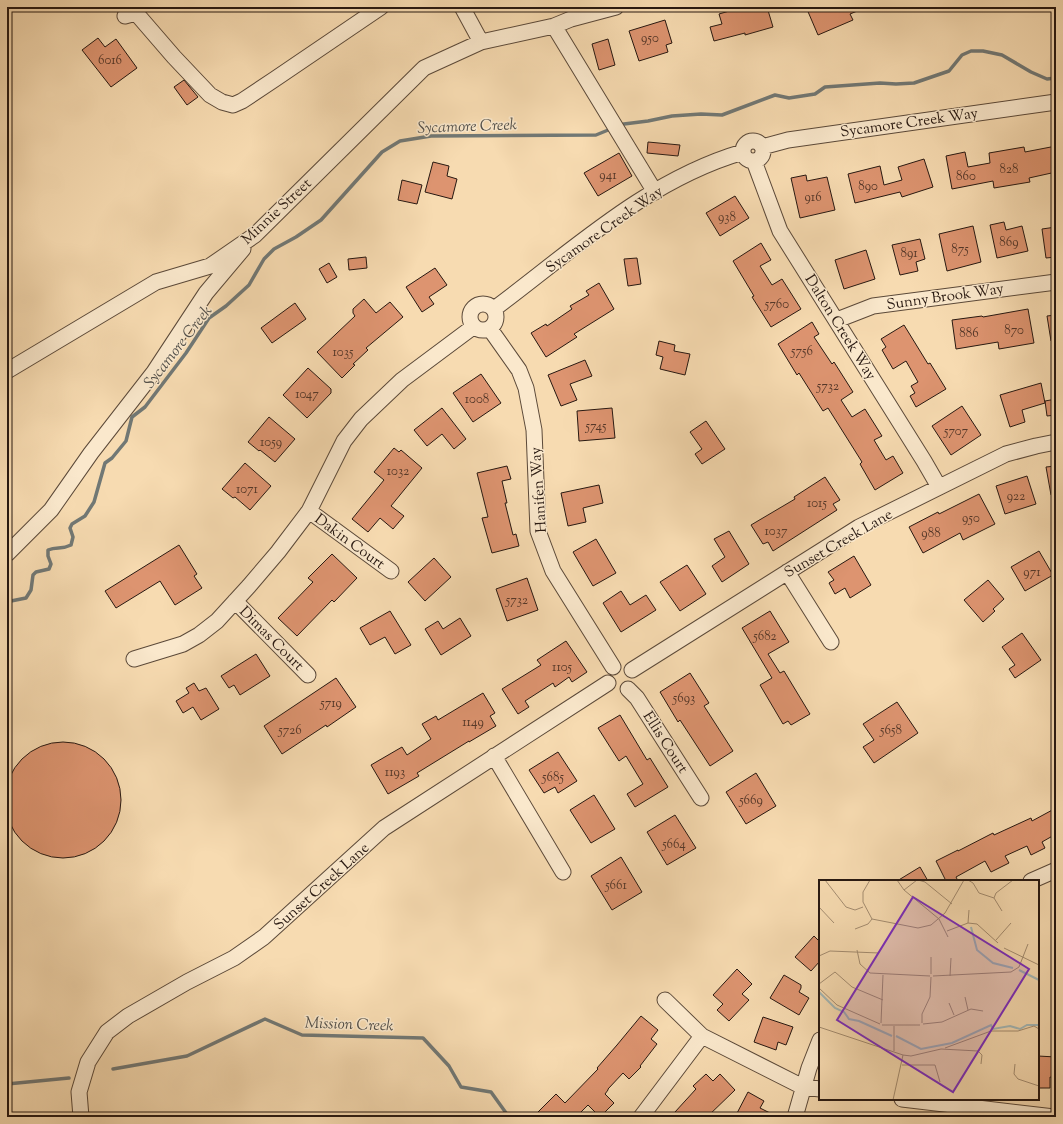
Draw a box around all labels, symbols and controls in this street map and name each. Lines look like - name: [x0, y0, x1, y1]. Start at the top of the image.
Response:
- house number: 950: [641, 30, 659, 48]
- house number: 6016: [98, 52, 122, 70]
- street label: Sycamore Creek Way: [839, 103, 980, 144]
- water label: Sycamore Creek: [417, 114, 517, 141]
- house number: 828: [1000, 161, 1018, 179]
- house number: 941: [599, 167, 617, 185]
- house number: 860: [956, 168, 976, 186]
- street label: Minnie Street: [237, 174, 317, 250]
- house number: 890: [858, 178, 878, 196]
- street label: Sycamore Creek Way: [542, 182, 668, 279]
- house number: 916: [804, 189, 822, 207]
- house number: 938: [718, 209, 736, 227]
- house number: 869: [999, 234, 1019, 252]
- house number: 875: [951, 241, 969, 259]
- house number: 891: [900, 245, 918, 263]
- street label: Dalton Creek Way: [799, 271, 881, 385]
- street label: Sunny Brook Way: [885, 279, 1006, 316]
- house number: 5760: [764, 296, 789, 314]
- water label: Sycamore Creek: [139, 301, 219, 394]
- house number: 870: [1004, 322, 1024, 340]
- house number: 886: [959, 325, 979, 343]
- house number: 5756: [790, 343, 813, 361]
- house number: 1035: [333, 344, 354, 362]
- house number: 5732: [816, 378, 839, 396]
- house number: 1047: [295, 386, 319, 404]
- house number: 1008: [465, 391, 489, 409]
- house number: 5745: [584, 418, 607, 436]
- house number: 5707: [943, 423, 969, 441]
- house number: 1059: [260, 434, 282, 452]
- street label: Hanifen Way: [526, 446, 553, 533]
- house number: 1032: [387, 463, 409, 481]
- house number: 1071: [236, 481, 259, 499]
- house number: 922: [1007, 488, 1025, 506]
- house number: 1015: [807, 495, 828, 513]
- street label: Sunset Creek Lane: [781, 505, 897, 584]
- street label: Dakin Court: [310, 509, 389, 575]
- house number: 950: [962, 510, 980, 528]
- house number: 1037: [765, 523, 788, 541]
- house number: 988: [921, 525, 941, 543]
- house number: 971: [1023, 564, 1041, 582]
- house number: 5732: [505, 592, 528, 610]
- street label: Dimas Court: [234, 602, 308, 676]
- house number: 5682: [752, 628, 777, 646]
- house number: 1105: [552, 659, 573, 677]
- house number: 5693: [672, 690, 695, 708]
- house number: 5719: [319, 695, 342, 713]
- street label: Ellis Court: [637, 708, 693, 778]
- house number: 1149: [462, 714, 484, 732]
- house number: 5726: [277, 722, 302, 740]
- house number: 5658: [879, 722, 902, 740]
- house number: 1193: [385, 764, 405, 782]
- house number: 5685: [541, 769, 564, 787]
- house number: 5669: [738, 792, 763, 810]
- house number: 5664: [661, 836, 686, 854]
- street label: Sunset Creek Lane: [270, 838, 374, 936]
- house number: 5661: [604, 877, 627, 895]
- inset map: [819, 880, 1039, 1100]
- water label: Mission Creek: [304, 1012, 394, 1039]

